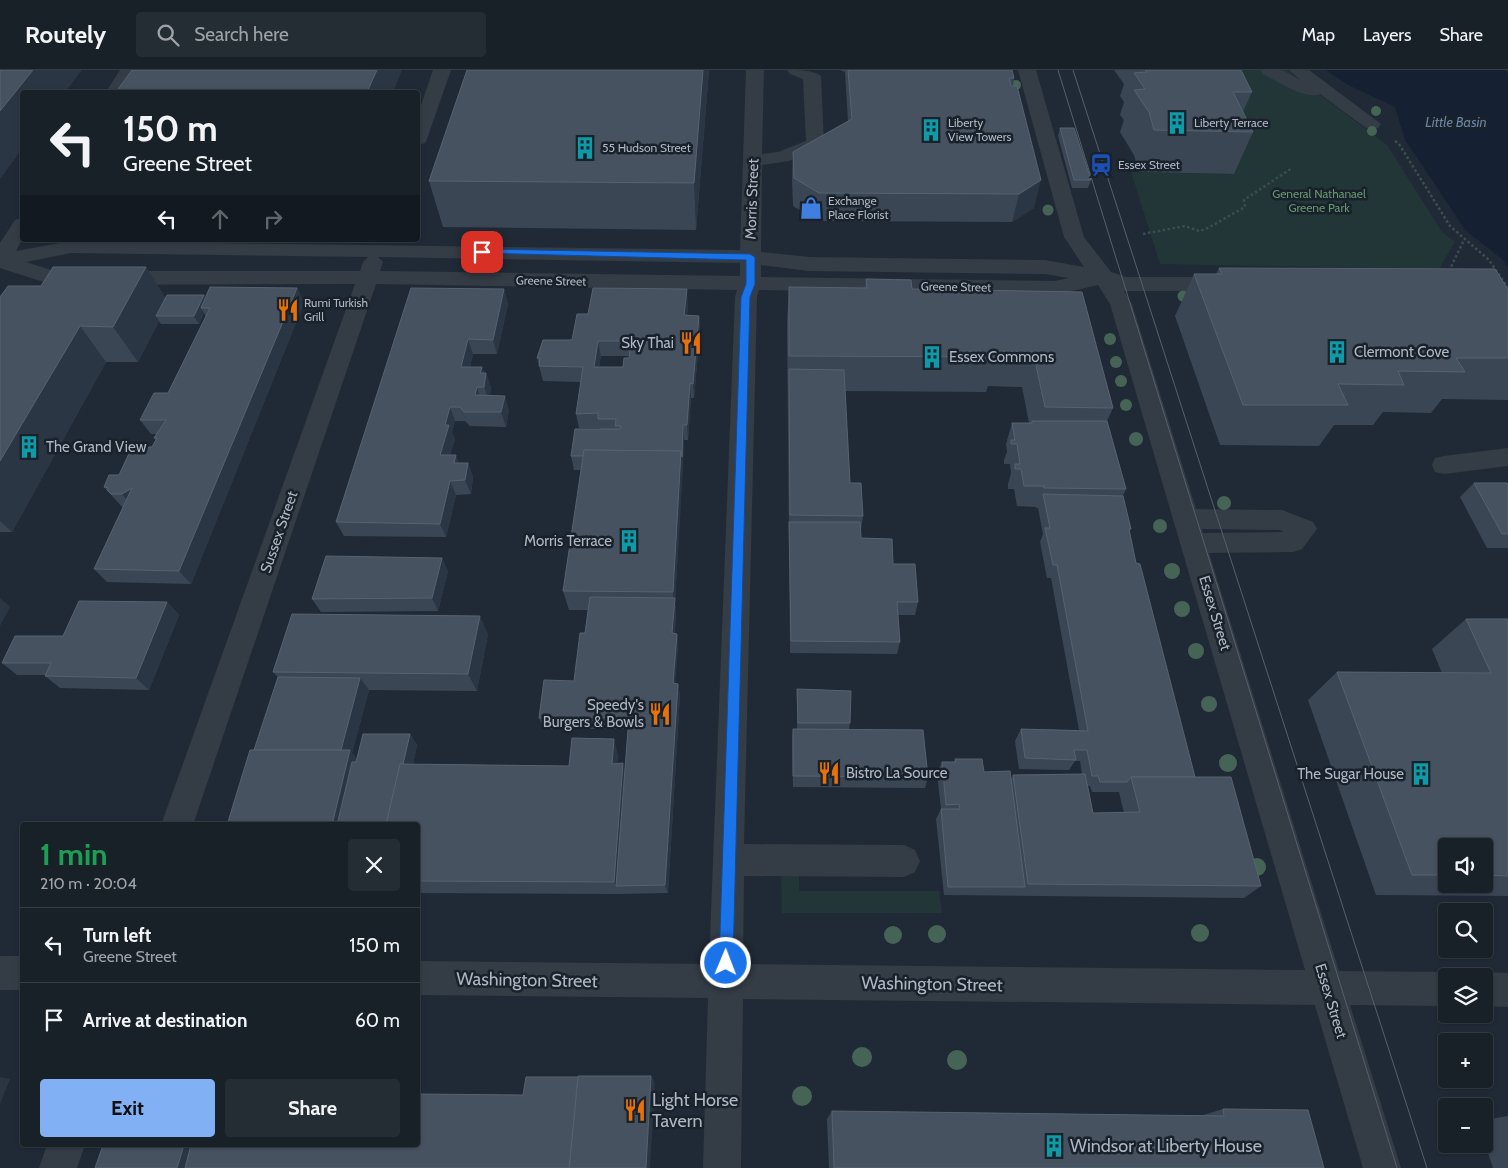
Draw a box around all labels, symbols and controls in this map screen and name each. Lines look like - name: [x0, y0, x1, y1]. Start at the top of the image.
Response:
- search box: [136, 12, 486, 57]
- text: Routely: [25, 20, 106, 49]
- icon: search: [154, 21, 182, 49]
- text: Search here: [194, 23, 289, 46]
- text: Map: [1302, 24, 1335, 46]
- text: Layers: [1363, 24, 1412, 46]
- text: Share: [1440, 24, 1483, 46]
- text: 150 m: [123, 107, 218, 150]
- icon: left: [40, 110, 105, 175]
- building icon: Liberty Terrace: [1164, 110, 1190, 136]
- water label: Little Basin: [1425, 113, 1487, 131]
- place label: Liberty View Towers: [948, 115, 1012, 144]
- place label: Liberty Terrace: [1194, 115, 1268, 130]
- building icon: Liberty View Towers: [918, 117, 944, 143]
- building icon: 55 Hudson Street: [572, 135, 598, 161]
- place label: 55 Hudson Street: [602, 140, 691, 155]
- text: Greene Street: [123, 150, 252, 177]
- station icon: Essex Street: [1088, 152, 1114, 178]
- place label: Essex Street: [1118, 157, 1180, 172]
- street label: Morris Street: [742, 158, 762, 240]
- park label: General Nathanael Greene Park: [1272, 186, 1366, 215]
- place label: Exchange Place Florist: [828, 193, 889, 222]
- shop icon: Exchange Place Florist: [798, 195, 824, 221]
- icon: left: [153, 205, 181, 233]
- icon: ahead: [206, 205, 234, 233]
- icon: right: [259, 205, 287, 233]
- pin: [461, 231, 503, 273]
- icon: arrive: [468, 238, 496, 266]
- street label: Greene Street: [516, 272, 586, 289]
- street label: Greene Street: [921, 278, 991, 295]
- place label: Rumi Turkish Grill: [304, 295, 368, 324]
- restaurant icon: Rumi Turkish Grill: [275, 297, 301, 323]
- restaurant icon: Sky Thai: [678, 330, 704, 356]
- place label: Sky Thai: [621, 334, 674, 352]
- building icon: Clermont Cove: [1324, 339, 1350, 365]
- place label: Clermont Cove: [1354, 343, 1450, 361]
- building icon: Essex Commons: [919, 344, 945, 370]
- place label: Essex Commons: [949, 348, 1054, 366]
- building icon: The Grand View: [16, 434, 42, 460]
- place label: The Grand View: [46, 438, 147, 456]
- street label: Sussex Street: [257, 489, 301, 575]
- building icon: Morris Terrace: [616, 528, 642, 554]
- place label: Morris Terrace: [524, 532, 612, 550]
- street label: Essex Street: [1195, 573, 1235, 653]
- place label: Speedy's Burgers & Bowls: [543, 696, 644, 731]
- restaurant icon: Speedy's Burgers & Bowls: [647, 701, 673, 727]
- restaurant icon: Bistro La Source: [816, 760, 842, 786]
- building icon: The Sugar House: [1408, 761, 1434, 787]
- place label: Bistro La Source: [846, 764, 948, 782]
- place label: The Sugar House: [1297, 765, 1404, 783]
- text: 1 min: [40, 836, 108, 873]
- map controls: [1438, 838, 1493, 1153]
- button: sound: [1438, 838, 1493, 893]
- button: close: [348, 839, 400, 891]
- text: 210 m · 20:04: [40, 874, 137, 893]
- button: search: [1438, 903, 1493, 958]
- text: Turn left: [83, 924, 151, 947]
- icon: left: [40, 931, 68, 959]
- text: 150 m: [349, 934, 400, 957]
- position arrow: [699, 936, 751, 988]
- text: Greene Street: [83, 947, 177, 966]
- street label: Essex Street: [1311, 961, 1351, 1041]
- street label: Washington Street: [456, 968, 598, 992]
- button: layers: [1438, 968, 1493, 1023]
- street label: Washington Street: [861, 972, 1003, 996]
- icon: arrive: [40, 1006, 68, 1034]
- text: Arrive at destination: [83, 1009, 247, 1032]
- text: 60 m: [355, 1009, 400, 1032]
- button: +: [1438, 1033, 1493, 1088]
- button: Exit: [40, 1079, 215, 1137]
- button: Share: [225, 1079, 400, 1137]
- place label: Light Horse Tavern: [652, 1089, 738, 1132]
- restaurant icon: Light Horse Tavern: [622, 1097, 648, 1123]
- button: −: [1438, 1098, 1493, 1153]
- building icon: Windsor at Liberty House: [1041, 1133, 1067, 1159]
- place label: Windsor at Liberty House: [1070, 1135, 1262, 1157]

